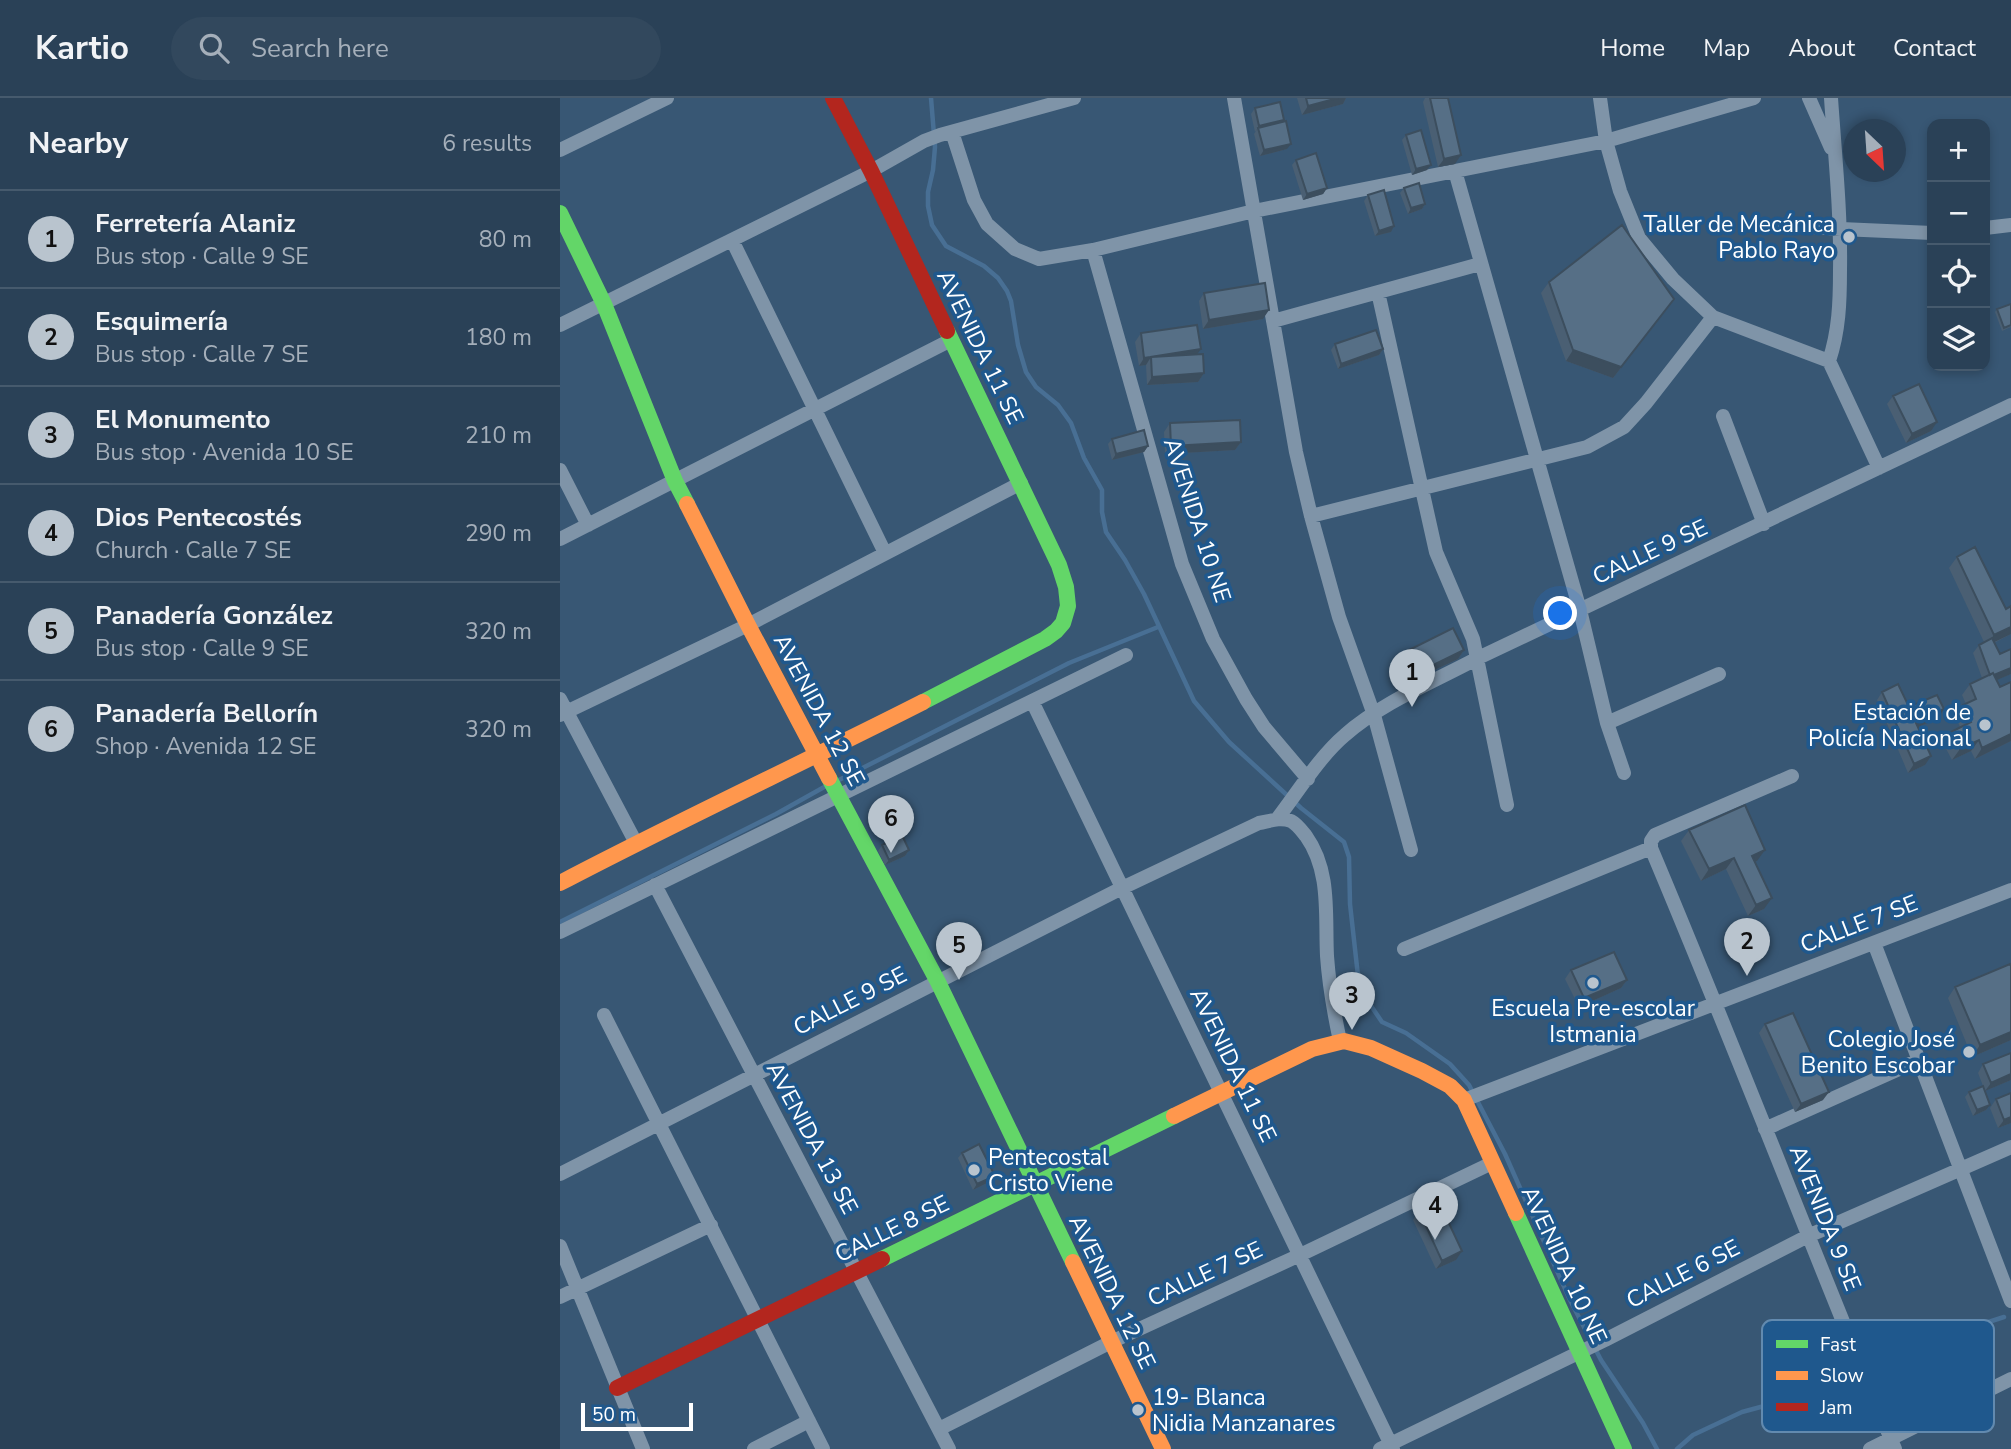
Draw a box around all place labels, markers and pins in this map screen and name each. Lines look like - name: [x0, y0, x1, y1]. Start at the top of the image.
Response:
- place label: Taller de Mecánica Pablo Rayo: [1643, 209, 1835, 266]
- marker: Taller de Mecánica Pablo Rayo: [1841, 229, 1857, 245]
- pin: 1: [1389, 649, 1435, 707]
- place label: Estación de Policía Nacional: [1808, 697, 1971, 754]
- marker: Estación de Policía Nacional: [1977, 717, 1993, 733]
- pin: 6: [868, 795, 914, 853]
- pin: 2: [1724, 918, 1770, 976]
- pin: 5: [936, 922, 982, 980]
- pin: 3: [1329, 972, 1375, 1030]
- marker: Escuela Pre-escolar Istmania: [1585, 975, 1601, 991]
- place label: Escuela Pre-escolar Istmania: [1491, 993, 1696, 1050]
- place label: Colegio José Benito Escobar: [1801, 1024, 1956, 1081]
- marker: Colegio José Benito Escobar: [1961, 1044, 1977, 1060]
- place label: Pentecostal Cristo Viene: [988, 1142, 1113, 1199]
- marker: Pentecostal Cristo Viene: [966, 1162, 982, 1178]
- pin: 4: [1412, 1182, 1458, 1240]
- place label: 19- Blanca Nidia Manzanares: [1152, 1382, 1336, 1439]
- marker: 19- Blanca Nidia Manzanares: [1130, 1402, 1146, 1418]

